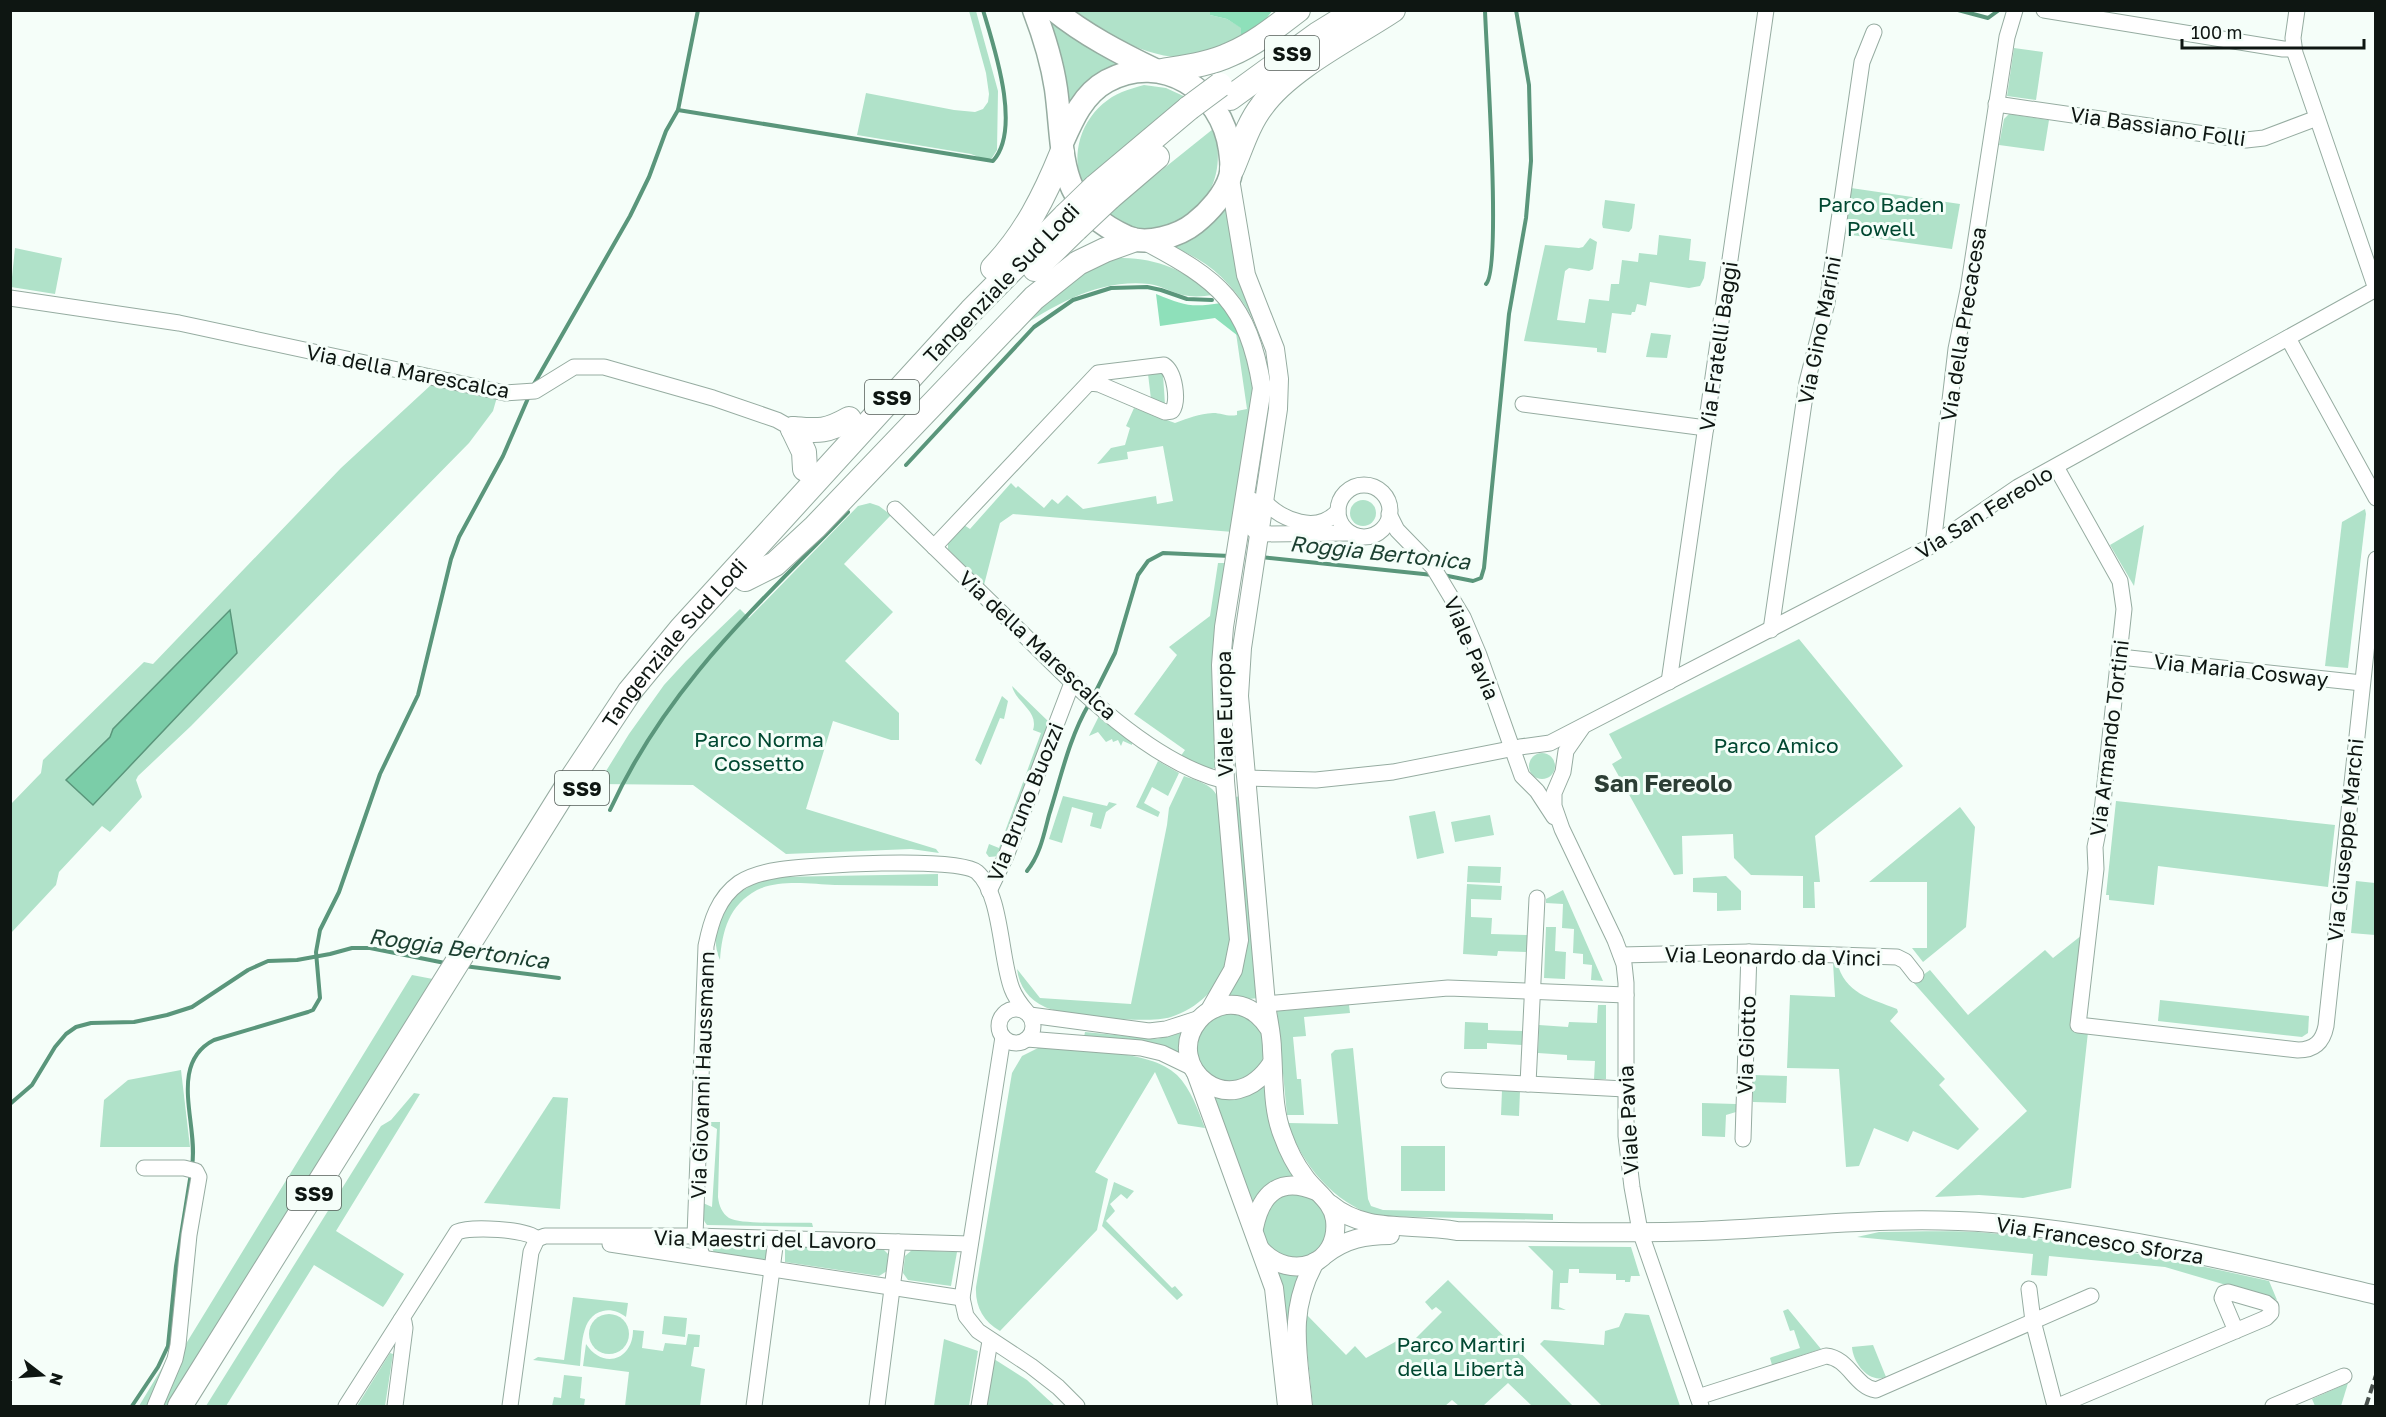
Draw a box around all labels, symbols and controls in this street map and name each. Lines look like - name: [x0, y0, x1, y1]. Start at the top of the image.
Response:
- scale bar: [2182, 12, 2364, 50]
- text: 100 m: [2191, 21, 2242, 43]
- road number: SS9: [1265, 36, 1319, 70]
- street label: Via Bassiano Folli: [2068, 101, 2248, 151]
- park label: Parco Baden Powell: [1818, 191, 1944, 241]
- street label: Tangenziale Sud Lodi: [918, 197, 1084, 369]
- street label: Via della Precacesa: [1935, 225, 1991, 423]
- street label: Via Gino Marini: [1792, 254, 1846, 406]
- street label: Via Fratelli Baggi: [1693, 259, 1743, 433]
- street label: Via della Marescalca: [304, 339, 512, 403]
- road number: SS9: [865, 380, 919, 414]
- street label: Via San Fereolo: [1911, 459, 2057, 565]
- water label: Roggia Bertonica: [1288, 529, 1473, 575]
- street label: Tangenziale Sud Lodi: [596, 553, 752, 733]
- street label: Via della Marescalca: [954, 565, 1122, 725]
- street label: Viale Pavia: [1439, 592, 1505, 704]
- street label: Via Armando Tortini: [2084, 638, 2134, 838]
- street label: Via Maria Cosway: [2152, 648, 2330, 692]
- street label: Viale Europa: [1210, 651, 1238, 777]
- street label: Via Bruno Buozzi: [981, 719, 1069, 885]
- park label: Parco Norma Cossetto: [694, 726, 824, 776]
- park label: Parco Amico: [1713, 732, 1839, 758]
- street label: Via Giuseppe Marchi: [2321, 737, 2369, 943]
- district label: San Fereolo: [1594, 768, 1732, 797]
- road number: SS9: [555, 771, 609, 805]
- water label: Roggia Bertonica: [367, 922, 552, 974]
- street label: Via Leonardo da Vinci: [1664, 941, 1882, 971]
- street label: Via Giovanni Haussmann: [685, 951, 719, 1199]
- street label: Via Giotto: [1731, 995, 1761, 1095]
- street label: Viale Pavia: [1612, 1065, 1644, 1175]
- road number: SS9: [287, 1176, 341, 1210]
- street label: Via Francesco Sforza: [1994, 1211, 2206, 1269]
- street label: Via Maestri del Lavoro: [653, 1224, 877, 1254]
- park label: Parco Martiri della Libertà: [1396, 1331, 1526, 1381]
- north arrow: [12, 1345, 72, 1405]
- text: N: [45, 1371, 68, 1388]

